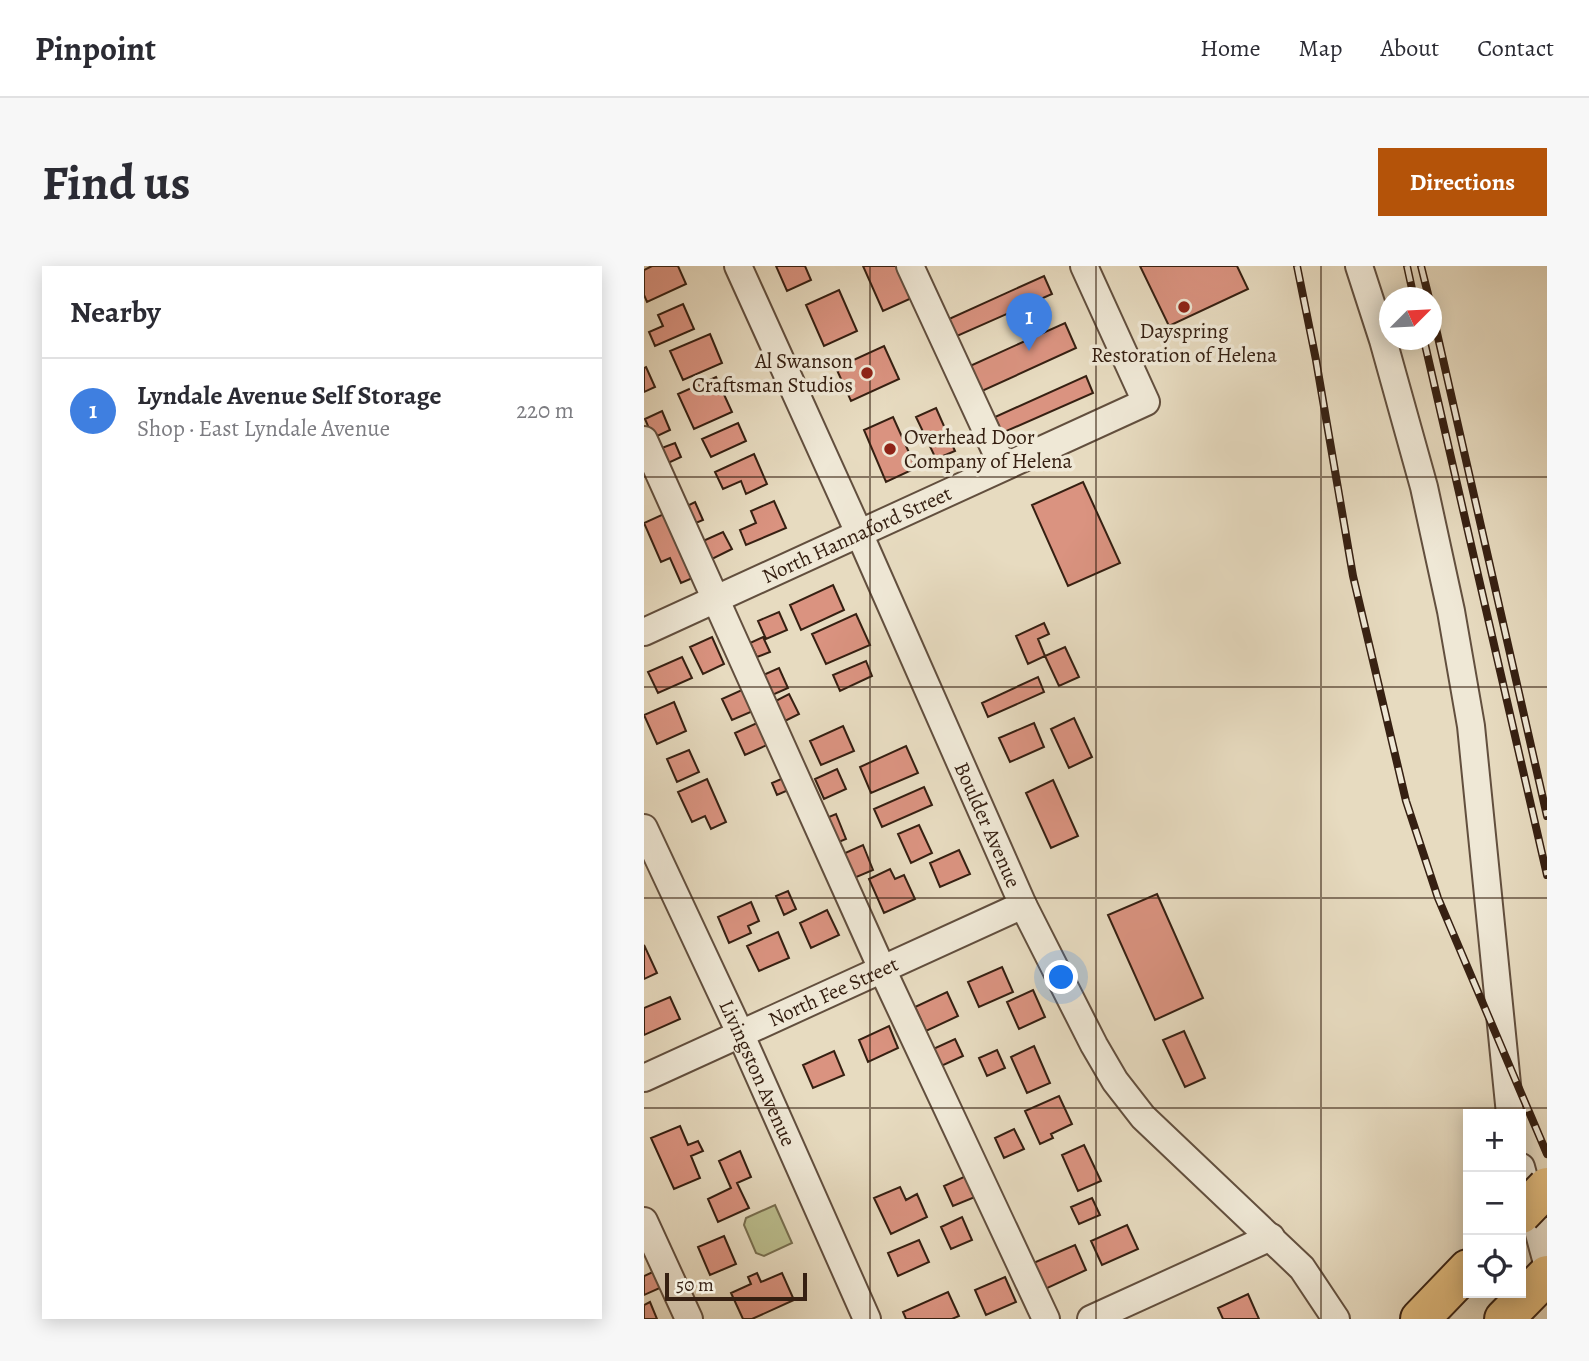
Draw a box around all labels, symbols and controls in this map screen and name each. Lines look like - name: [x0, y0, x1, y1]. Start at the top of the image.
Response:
- text: Pinpoint: [35, 26, 156, 71]
- text: Home: [1200, 32, 1261, 64]
- text: Map: [1299, 32, 1343, 64]
- text: About: [1381, 32, 1439, 64]
- text: Contact: [1477, 32, 1554, 64]
- button: Directions: [1378, 148, 1547, 216]
- text: Find us: [42, 149, 190, 216]
- north arrow: [1379, 287, 1442, 350]
- text: Nearby: [70, 292, 161, 332]
- pin: 1: [1006, 293, 1052, 351]
- marker: Dayspring Restoration of Helena: [1176, 299, 1192, 315]
- place label: Dayspring Restoration of Helena: [1091, 317, 1277, 369]
- place label: Al Swanson Craftsman Studios: [692, 347, 853, 399]
- marker: Al Swanson Craftsman Studios: [859, 365, 875, 381]
- text: Lyndale Avenue Self Storage: [137, 378, 442, 413]
- text: 1: [89, 395, 97, 426]
- text: 220 m: [516, 395, 574, 426]
- text: Shop · East Lyndale Avenue: [137, 413, 390, 444]
- place label: Overhead Door Company of Helena: [904, 423, 1073, 475]
- marker: Overhead Door Company of Helena: [882, 441, 898, 457]
- street label: North Hannaford Street: [757, 479, 956, 590]
- street label: Boulder Avenue: [948, 757, 1028, 892]
- street label: North Fee Street: [764, 950, 903, 1033]
- your location: [1044, 960, 1078, 994]
- street label: Livingston Avenue: [712, 995, 803, 1151]
- map controls: [1463, 1109, 1526, 1298]
- button: +: [1463, 1109, 1526, 1172]
- button: −: [1463, 1172, 1526, 1235]
- button: locate: [1463, 1235, 1526, 1298]
- scale bar: [665, 1270, 807, 1302]
- text: 50 m: [676, 1272, 714, 1298]

